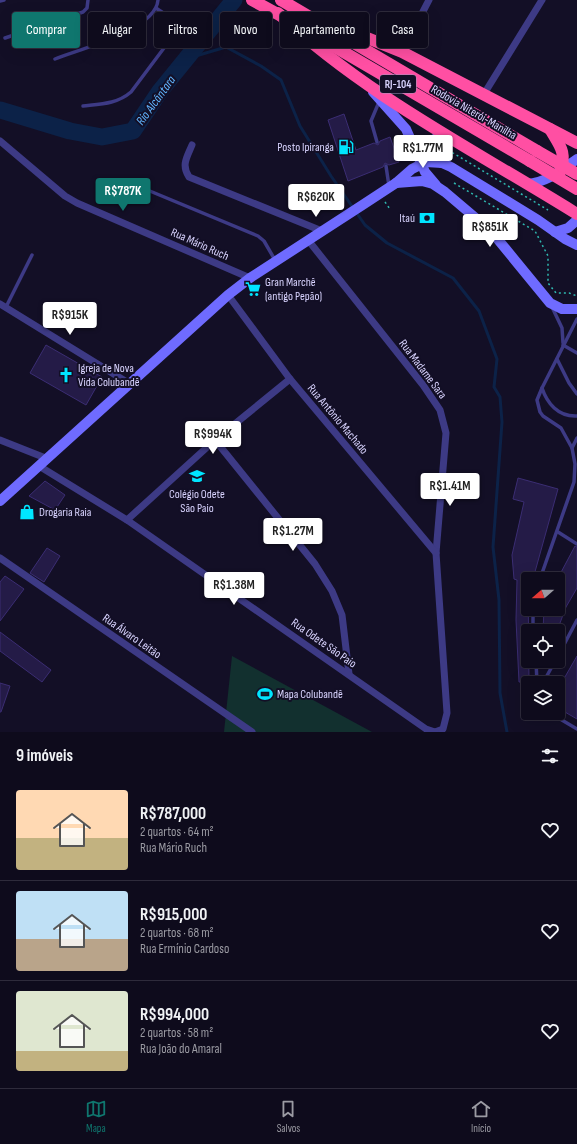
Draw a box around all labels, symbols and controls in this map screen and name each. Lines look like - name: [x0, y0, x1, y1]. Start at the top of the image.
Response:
- chip: Comprar: [12, 12, 80, 48]
- chip: Alugar: [88, 12, 146, 48]
- chip: Filtros: [154, 12, 212, 48]
- chip: Novo: [220, 12, 272, 48]
- chip: Apartamento: [280, 12, 369, 48]
- chip: Casa: [377, 12, 428, 48]
- water label: Rio Alcântara: [133, 72, 180, 128]
- road number: RJ-104: [380, 75, 416, 93]
- street label: Rodovia Niterói-Manilha: [428, 82, 520, 143]
- pin: R$1.77M: [386, 135, 460, 169]
- fuel station icon: Posto Ipiranga: [337, 138, 355, 156]
- place label: Posto Ipiranga: [277, 140, 334, 155]
- text: R$1.77M: [403, 140, 443, 156]
- pin: R$787K: [90, 178, 156, 212]
- text: R$787K: [105, 183, 141, 199]
- pin: R$620K: [283, 184, 349, 218]
- text: R$620K: [297, 189, 335, 205]
- bank icon: Itaú: [418, 209, 436, 227]
- place label: Itaú: [399, 211, 415, 226]
- pin: R$851K: [457, 214, 523, 248]
- text: R$851K: [472, 219, 508, 235]
- street label: Rua Mário Ruch: [168, 225, 231, 264]
- place label: Gran Marchê (antigo Pepão): [265, 275, 322, 304]
- supermarket icon: Gran Marchê (antigo Pepão): [244, 280, 262, 298]
- pin: R$915K: [37, 302, 103, 336]
- text: R$915K: [52, 307, 88, 323]
- street label: Rua Madame Sara: [395, 337, 450, 402]
- place label: Igreja de Nova Vida Colubandê: [78, 361, 140, 390]
- church icon: Igreja de Nova Vida Colubandê: [57, 366, 75, 384]
- street label: Rua Antônio Machado: [304, 381, 371, 457]
- pin: R$994K: [180, 421, 246, 455]
- text: R$994K: [194, 426, 232, 442]
- school or university icon: Colégio Odete São Paio: [188, 467, 206, 485]
- pin: R$1.41M: [413, 473, 487, 507]
- text: R$1.41M: [430, 478, 470, 494]
- place label: Colégio Odete São Paio: [169, 487, 225, 516]
- shop icon: Drogaria Raia: [18, 503, 36, 521]
- place label: Drogaria Raia: [39, 505, 92, 520]
- pin: R$1.27M: [256, 518, 330, 552]
- text: R$1.27M: [272, 523, 314, 539]
- pin: R$1.38M: [197, 572, 271, 606]
- north arrow: [521, 572, 565, 616]
- map controls: [521, 572, 565, 720]
- text: R$1.38M: [213, 577, 255, 593]
- street label: Rua Álvaro Leitão: [99, 611, 164, 662]
- street label: Rua Odete São Paio: [288, 615, 359, 671]
- button: locate: [521, 624, 565, 668]
- button: layers: [521, 676, 565, 720]
- sports icon: Mapa Colubandê: [256, 685, 274, 703]
- place label: Mapa Colubandê: [277, 687, 343, 702]
- icon: filters: [539, 745, 561, 767]
- text: 9 imóveis: [16, 746, 73, 766]
- text: R$787,000: [140, 804, 206, 824]
- icon: home: [48, 806, 96, 854]
- icon: heart: [539, 819, 561, 841]
- text: 2 quartos · 64 m²: [140, 824, 214, 840]
- text: Rua Mário Ruch: [140, 840, 207, 856]
- text: R$915,000: [140, 905, 207, 925]
- icon: home: [48, 907, 96, 955]
- icon: heart: [539, 920, 561, 942]
- text: 2 quartos · 68 m²: [140, 925, 214, 941]
- text: Rua Ermínio Cardoso: [140, 941, 229, 957]
- text: R$994,000: [140, 1005, 209, 1025]
- icon: home: [48, 1007, 96, 1055]
- icon: heart: [539, 1020, 561, 1042]
- text: 2 quartos · 58 m²: [140, 1025, 213, 1041]
- text: Rua João do Amaral: [140, 1041, 222, 1057]
- tab: Mapa: [85, 1098, 107, 1135]
- tab: Salvos: [277, 1098, 300, 1135]
- tab: Início: [470, 1098, 492, 1135]

